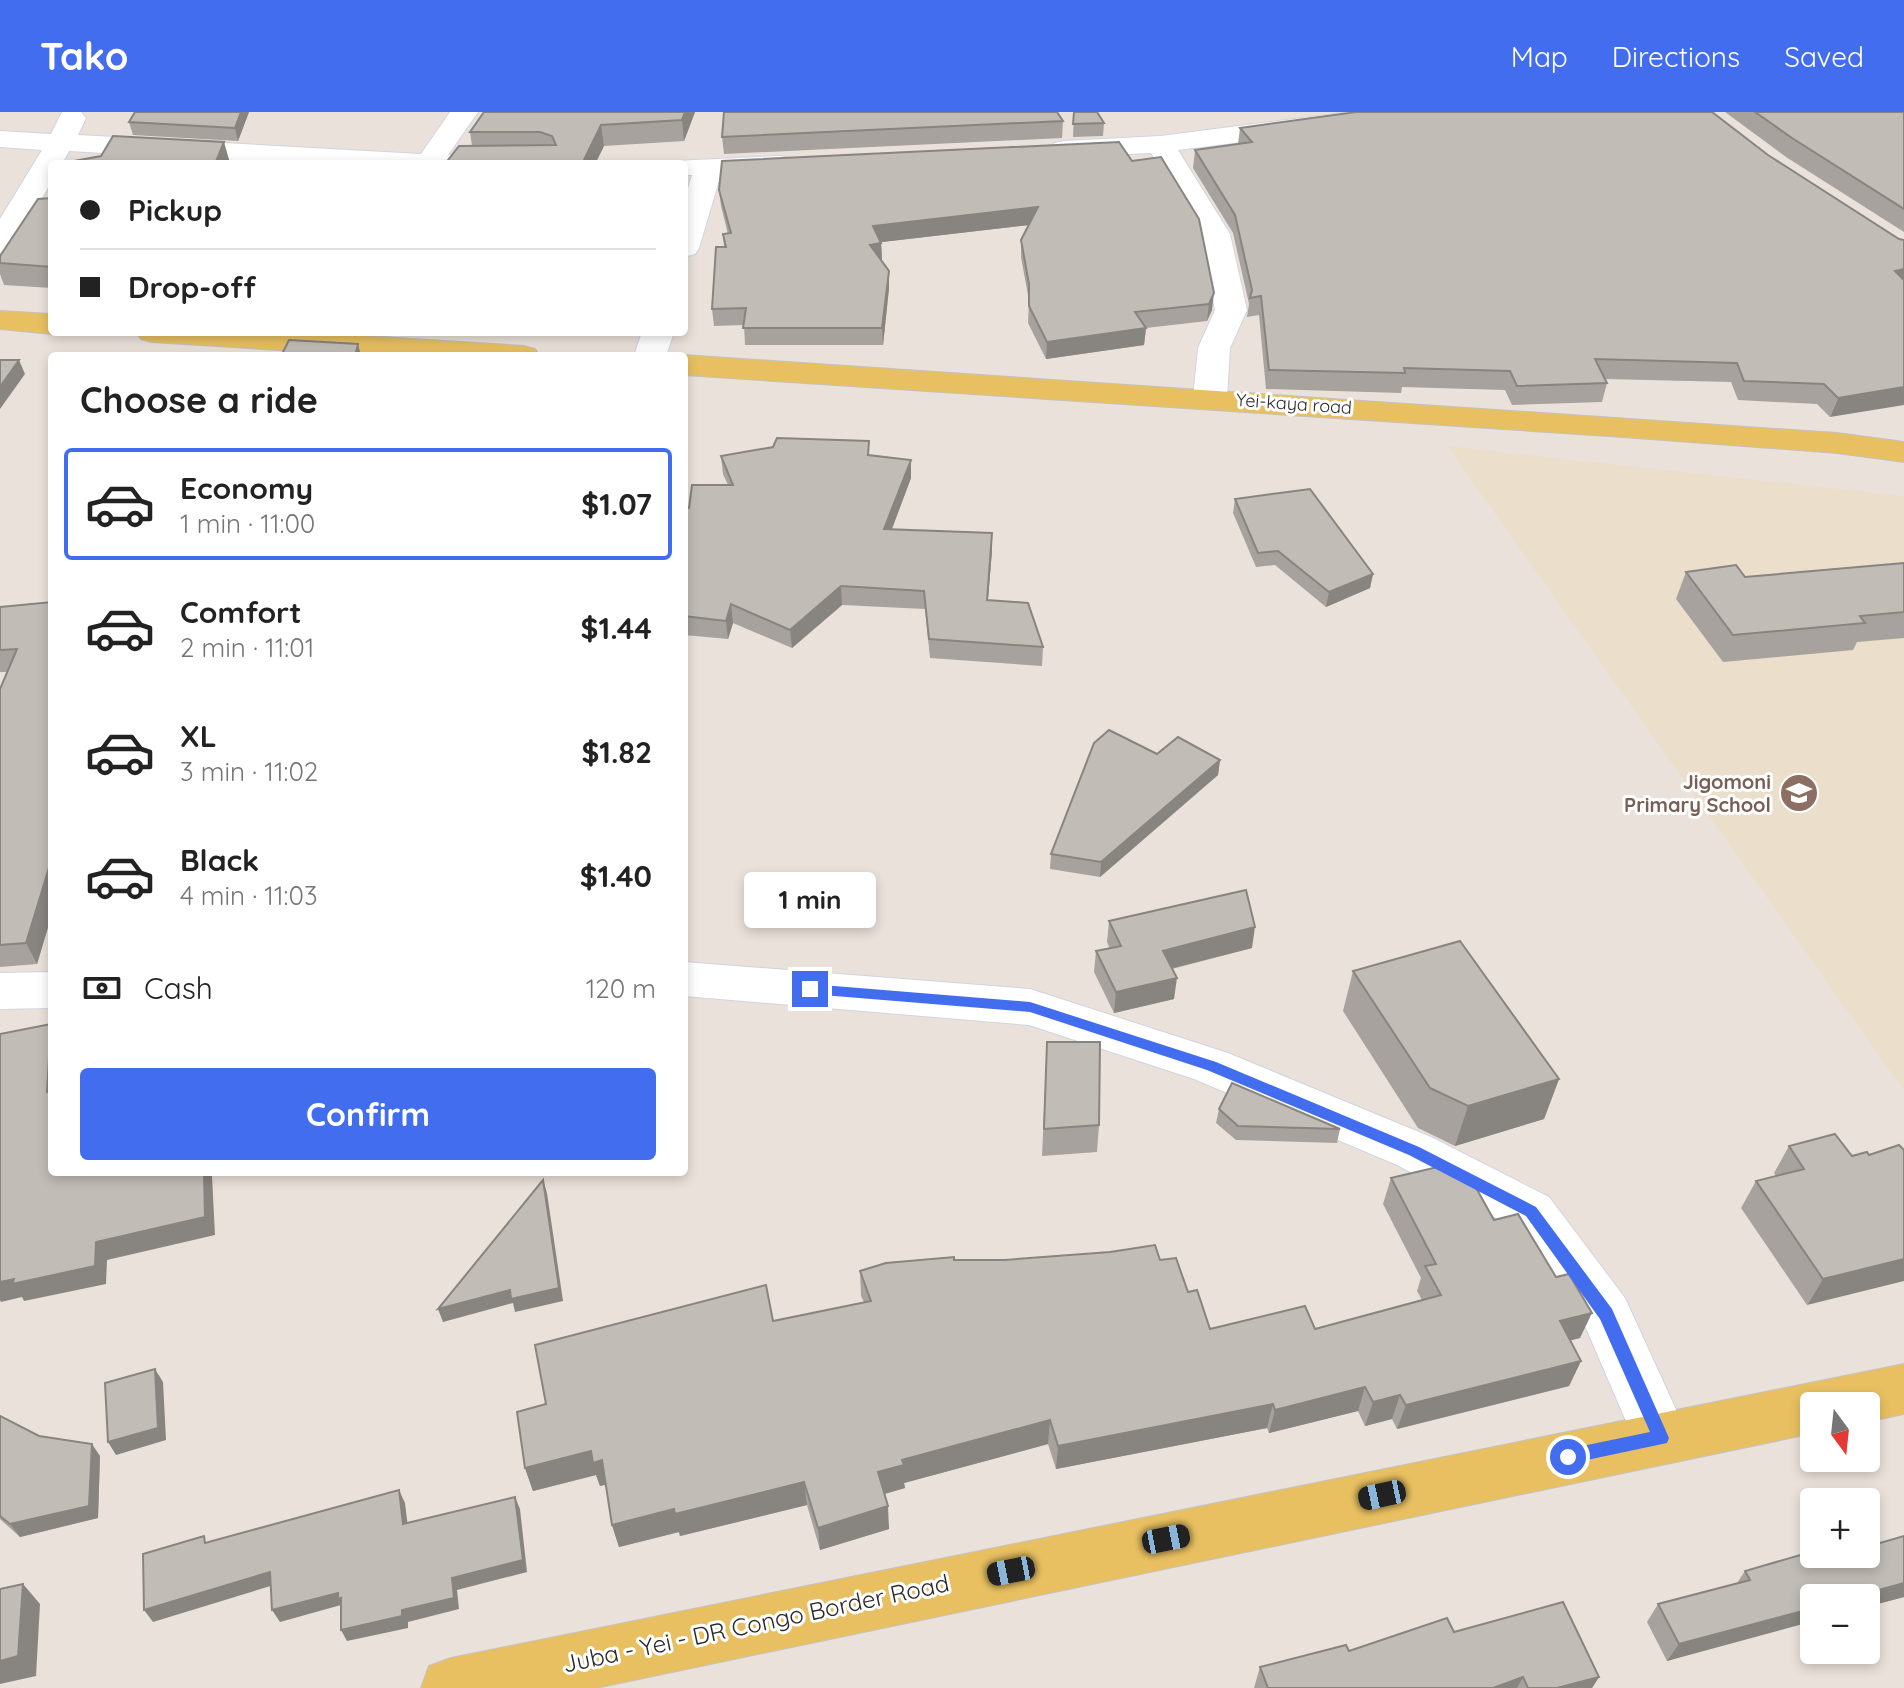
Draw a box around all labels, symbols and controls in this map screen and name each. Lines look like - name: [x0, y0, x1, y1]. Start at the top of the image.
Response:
- text: Tako: [40, 32, 128, 80]
- text: Map: [1511, 39, 1568, 74]
- text: Directions: [1612, 39, 1740, 74]
- text: Saved: [1784, 39, 1864, 74]
- text: Pickup: [128, 191, 222, 229]
- text: Drop-off: [128, 268, 256, 306]
- text: Choose a ride: [80, 377, 318, 422]
- street label: Yei-kaya road: [1235, 388, 1353, 419]
- icon: car: [84, 468, 156, 540]
- text: Economy: [180, 469, 313, 507]
- text: $1.07: [581, 485, 652, 523]
- text: 1 min · 11:00: [180, 507, 315, 540]
- icon: car: [84, 592, 156, 664]
- text: Comfort: [180, 593, 301, 631]
- text: $1.44: [581, 609, 652, 647]
- text: 2 min · 11:01: [180, 631, 314, 664]
- icon: car: [84, 716, 156, 788]
- text: XL: [180, 717, 217, 755]
- text: $1.82: [581, 733, 652, 771]
- text: 3 min · 11:02: [180, 755, 318, 788]
- place label: Jigomoni Primary School: [1624, 769, 1771, 817]
- school or university icon: Jigomoni Primary School: [1778, 772, 1820, 814]
- icon: car: [84, 840, 156, 912]
- text: Black: [180, 841, 259, 879]
- text: $1.40: [580, 857, 652, 895]
- callout: 1 min: [744, 873, 876, 929]
- text: 4 min · 11:03: [180, 879, 318, 912]
- text: 1 min: [779, 883, 842, 916]
- icon: cash: [80, 966, 124, 1010]
- text: Cash: [144, 969, 213, 1007]
- route end: [792, 971, 828, 1007]
- text: 120 m: [586, 972, 656, 1005]
- button: Confirm: [80, 1068, 656, 1160]
- north arrow: [1800, 1392, 1880, 1472]
- map controls: [1800, 1392, 1880, 1664]
- route start: [1550, 1439, 1586, 1475]
- car: [1356, 1478, 1408, 1512]
- button: +: [1800, 1488, 1880, 1568]
- car: [1140, 1523, 1192, 1555]
- car: [985, 1555, 1037, 1587]
- street label: Juba - Yei - DR Congo Border Road: [560, 1567, 952, 1679]
- button: −: [1800, 1584, 1880, 1664]

